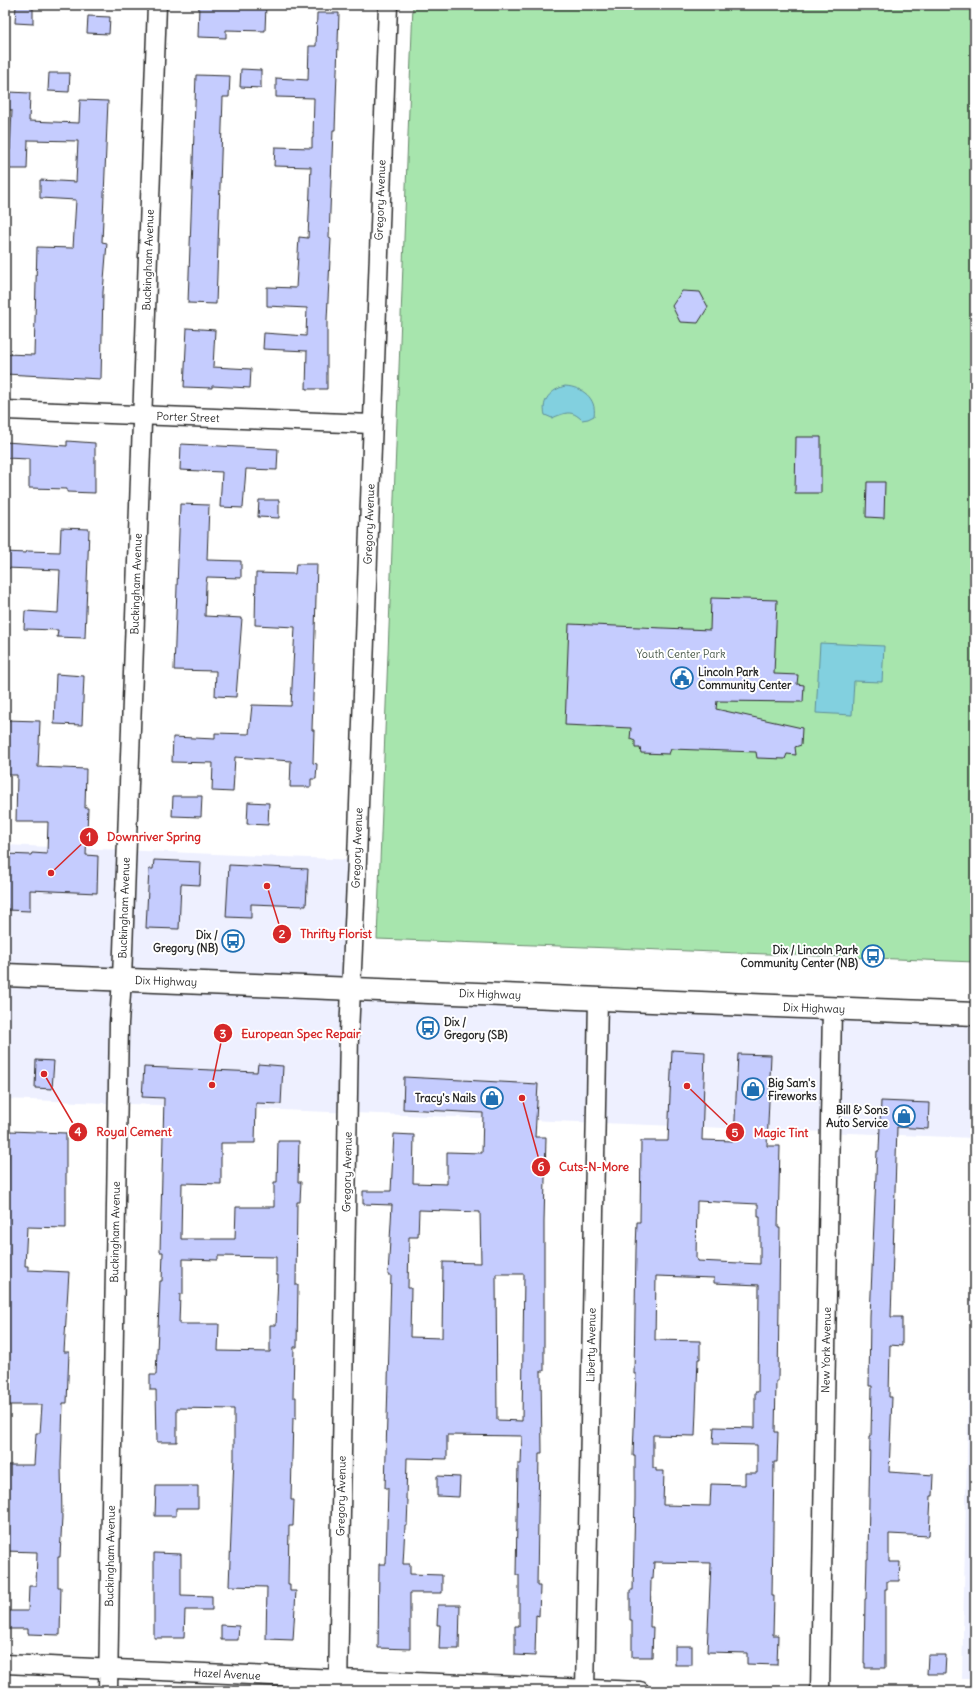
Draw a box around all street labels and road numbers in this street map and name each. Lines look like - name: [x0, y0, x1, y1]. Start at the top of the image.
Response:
- street label: Gregory Avenue: [372, 159, 388, 241]
- street label: Buckingham Avenue: [139, 209, 157, 311]
- street label: Porter Street: [156, 409, 220, 425]
- street label: Gregory Avenue: [361, 483, 377, 565]
- street label: Buckingham Avenue: [127, 533, 145, 635]
- street label: Gregory Avenue: [349, 807, 365, 889]
- street label: Buckingham Avenue: [115, 857, 133, 959]
- street label: Dix Highway: [135, 973, 197, 989]
- street label: Dix Highway: [459, 986, 521, 1002]
- street label: Dix Highway: [783, 1000, 845, 1016]
- street label: Gregory Avenue: [339, 1132, 355, 1212]
- street label: Buckingham Avenue: [107, 1181, 123, 1283]
- street label: New York Avenue: [818, 1307, 834, 1393]
- street label: Liberty Avenue: [583, 1308, 599, 1382]
- street label: Gregory Avenue: [333, 1456, 349, 1536]
- street label: Buckingham Avenue: [102, 1505, 118, 1607]
- street label: Hazel Avenue: [193, 1665, 261, 1683]

